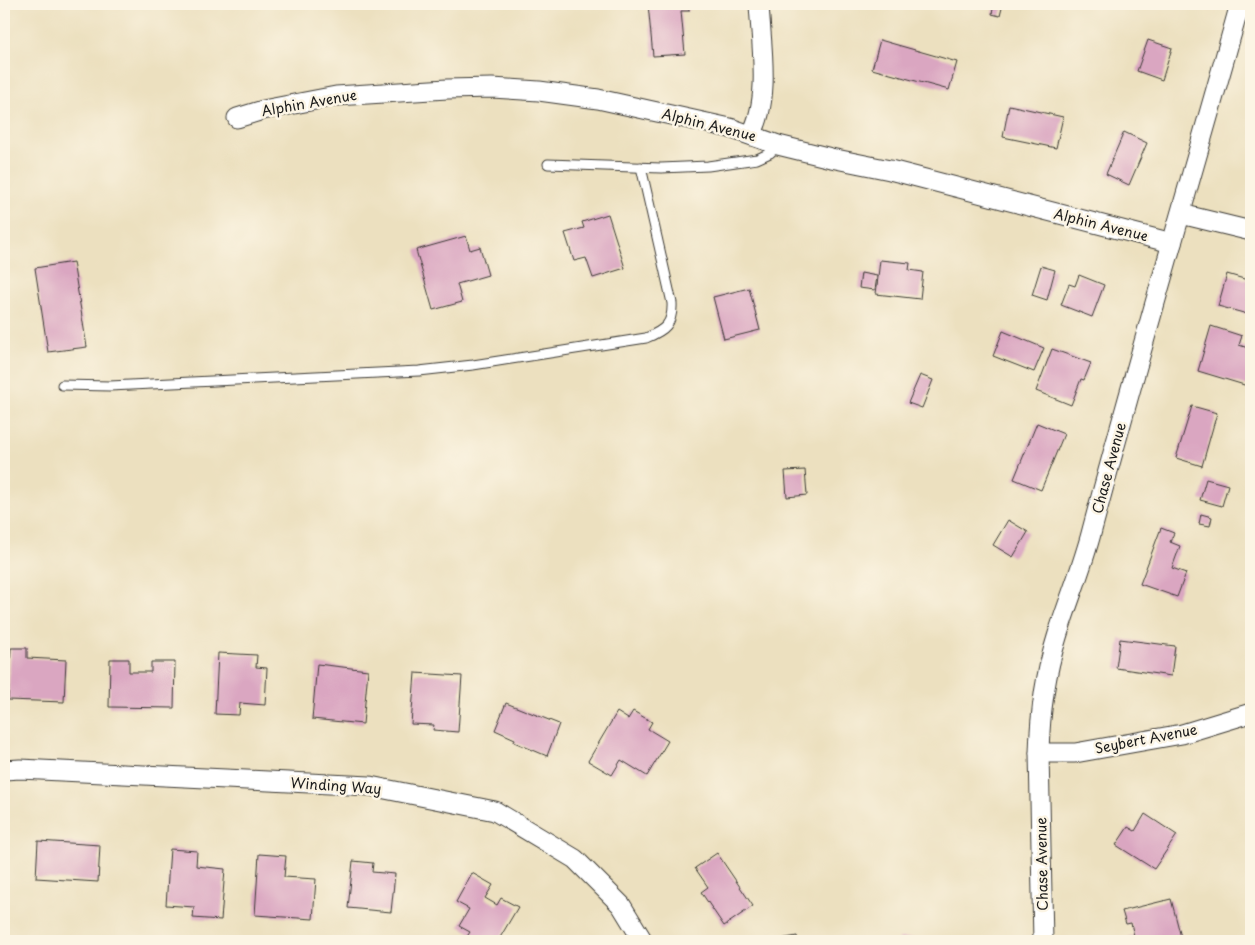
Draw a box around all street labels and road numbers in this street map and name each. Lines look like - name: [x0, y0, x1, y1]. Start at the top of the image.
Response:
- street label: Alphin Avenue: [260, 84, 358, 121]
- street label: Alphin Avenue: [660, 103, 758, 146]
- street label: Alphin Avenue: [1052, 203, 1150, 246]
- street label: Chase Avenue: [1086, 420, 1131, 516]
- street label: Seybert Avenue: [1093, 718, 1199, 759]
- street label: Winding Way: [290, 772, 382, 799]
- street label: Chase Avenue: [1030, 817, 1053, 911]

